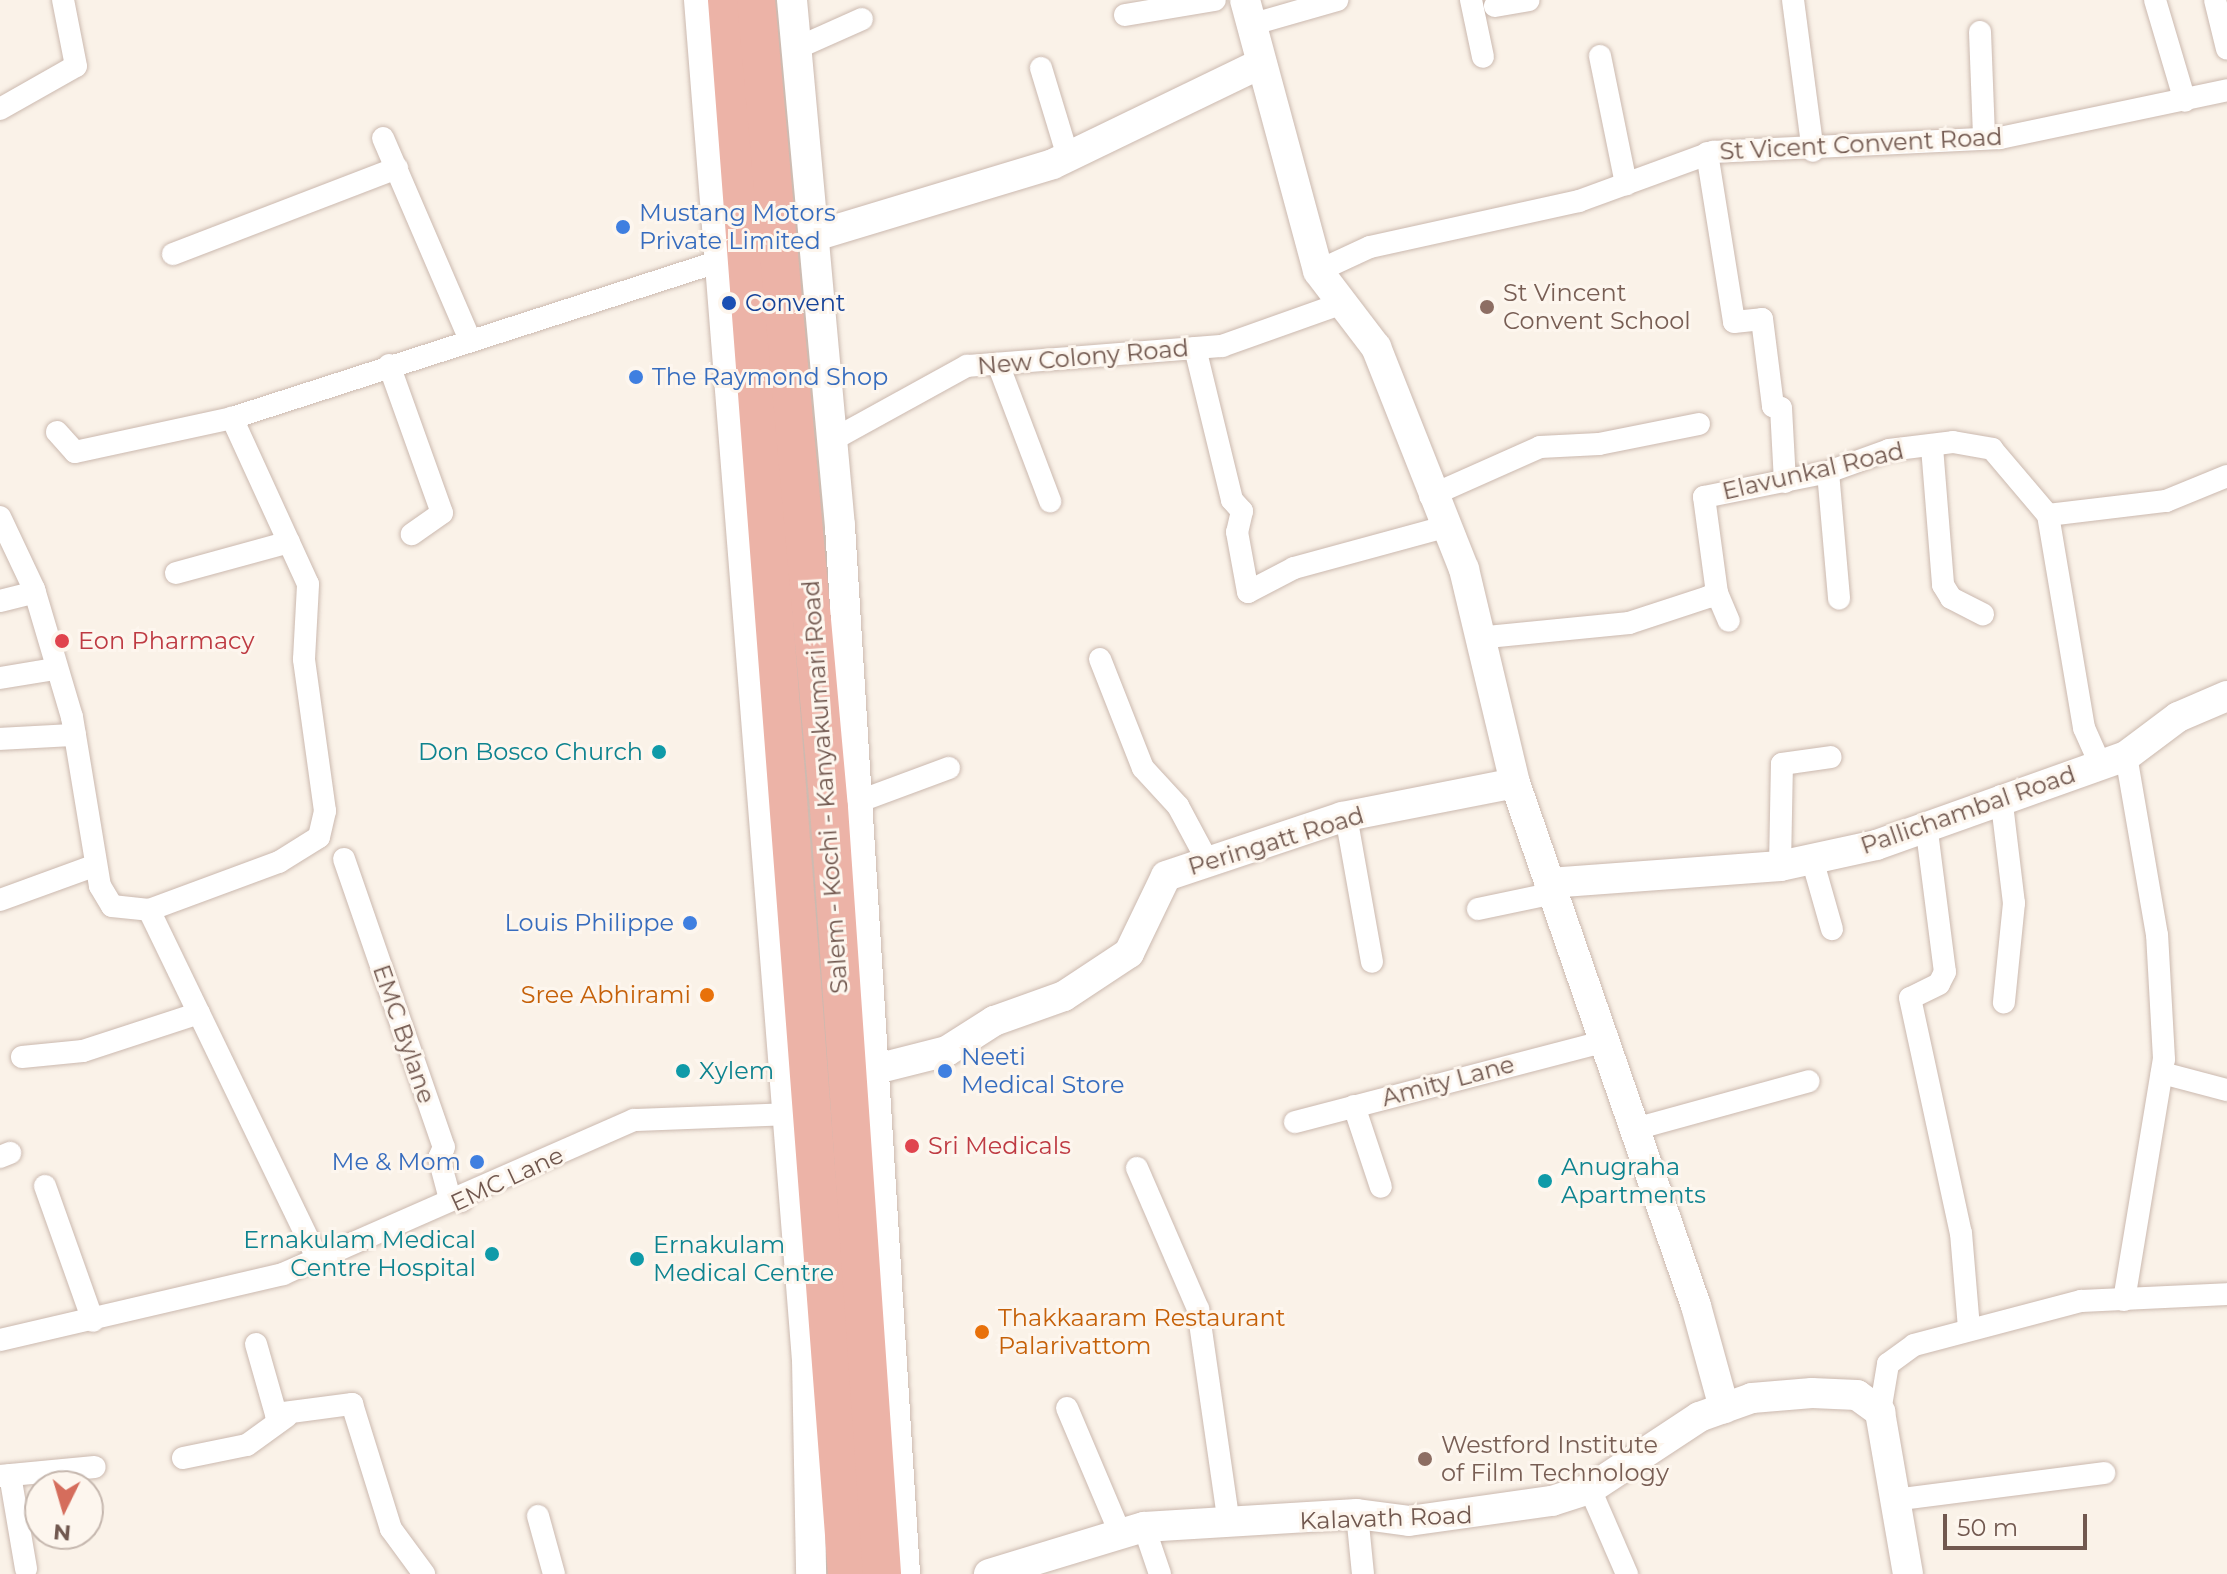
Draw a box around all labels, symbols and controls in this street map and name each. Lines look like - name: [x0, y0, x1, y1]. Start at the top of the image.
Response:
- street label: St Vicent Convent Road: [1719, 122, 2003, 166]
- place label: Mustang Motors Private Limited: [639, 199, 836, 255]
- marker: Mustang Motors Private Limited: [614, 218, 632, 236]
- place label: St Vincent Convent School: [1503, 279, 1691, 335]
- place label: Convent: [745, 289, 846, 317]
- marker: Convent: [720, 294, 738, 312]
- marker: St Vincent Convent School: [1478, 298, 1496, 316]
- street label: New Colony Road: [976, 333, 1190, 381]
- place label: The Raymond Shop: [652, 363, 888, 391]
- marker: The Raymond Shop: [627, 368, 645, 386]
- street label: Elavunkal Road: [1719, 436, 1907, 506]
- street label: Salem - Kochi - Kanyakumari Road: [796, 579, 854, 995]
- place label: Eon Pharmacy: [78, 627, 255, 655]
- marker: Eon Pharmacy: [53, 632, 71, 650]
- place label: Don Bosco Church: [418, 738, 643, 766]
- marker: Don Bosco Church: [650, 743, 668, 761]
- street label: Pallichambal Road: [1857, 760, 2079, 860]
- street label: Peringatt Road: [1185, 801, 1367, 881]
- place label: Louis Philippe: [505, 909, 674, 937]
- marker: Louis Philippe: [681, 914, 699, 932]
- street label: EMC Bylane: [367, 961, 441, 1107]
- place label: Sree Abhirami: [521, 981, 691, 1009]
- marker: Sree Abhirami: [698, 986, 716, 1004]
- place label: Neeti Medical Store: [961, 1043, 1124, 1099]
- street label: Amity Lane: [1379, 1049, 1517, 1113]
- place label: Xylem: [699, 1057, 774, 1085]
- marker: Xylem: [674, 1062, 692, 1080]
- marker: Neeti Medical Store: [936, 1062, 954, 1080]
- place label: Sri Medicals: [928, 1132, 1071, 1160]
- marker: Sri Medicals: [903, 1137, 921, 1155]
- street label: EMC Lane: [446, 1140, 568, 1218]
- place label: Me & Mom: [332, 1148, 461, 1176]
- marker: Me & Mom: [468, 1153, 486, 1171]
- place label: Anugraha Apartments: [1561, 1153, 1706, 1209]
- marker: Anugraha Apartments: [1536, 1172, 1554, 1190]
- place label: Ernakulam Medical Centre Hospital: [243, 1226, 476, 1282]
- place label: Ernakulam Medical Centre: [653, 1231, 834, 1287]
- marker: Ernakulam Medical Centre Hospital: [483, 1245, 501, 1263]
- marker: Ernakulam Medical Centre: [628, 1250, 646, 1268]
- place label: Thakkaaram Restaurant Palarivattom: [998, 1304, 1285, 1360]
- marker: Thakkaaram Restaurant Palarivattom: [973, 1323, 991, 1341]
- place label: Westford Institute of Film Technology: [1441, 1431, 1669, 1487]
- marker: Westford Institute of Film Technology: [1416, 1450, 1434, 1468]
- north arrow: [24, 1470, 104, 1550]
- scale bar: [1947, 1498, 2091, 1548]
- street label: Kalavath Road: [1299, 1501, 1473, 1535]
- text: 50 m: [1957, 1513, 2018, 1542]
- text: N: [52, 1518, 72, 1547]

